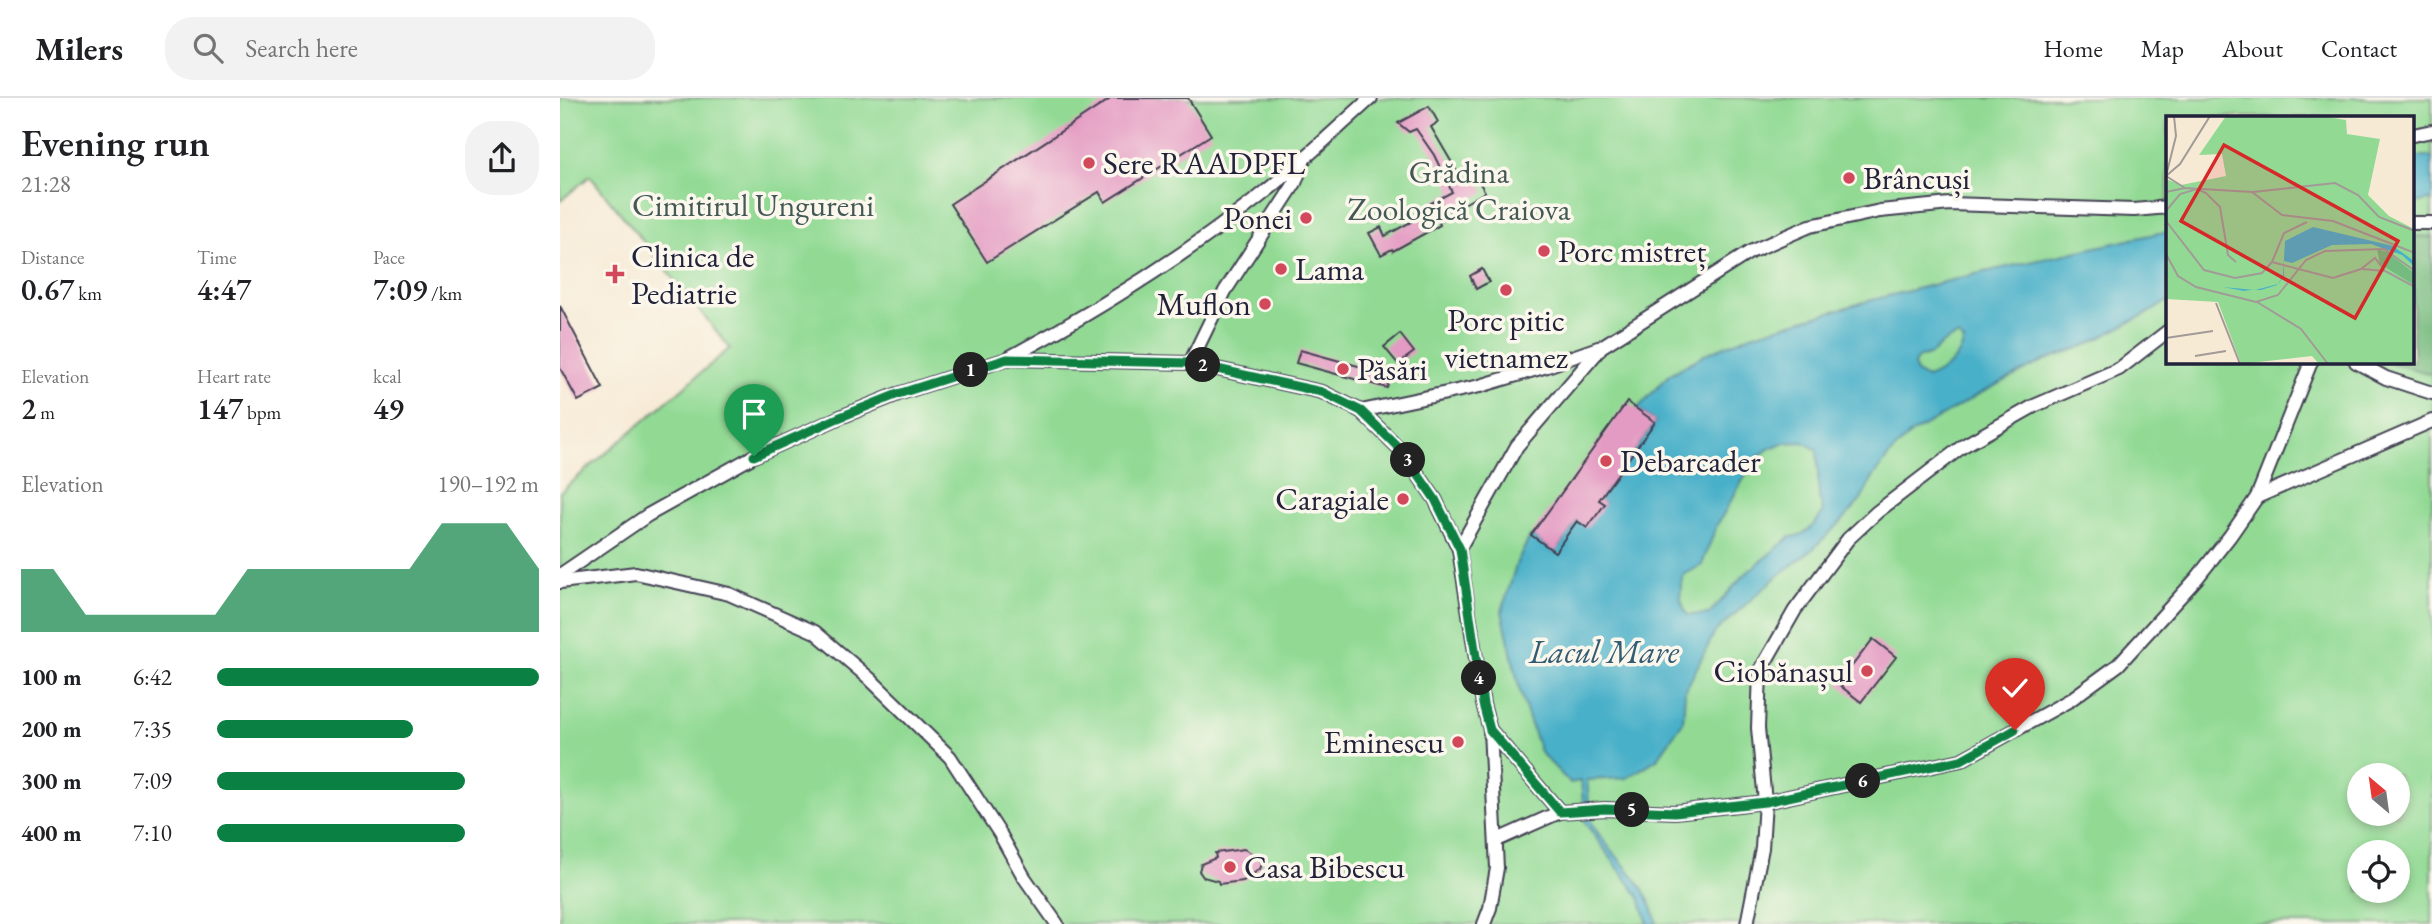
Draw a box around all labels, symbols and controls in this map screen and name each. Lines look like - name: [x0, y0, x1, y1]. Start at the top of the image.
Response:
- search box: [165, 17, 655, 80]
- text: Milers: [35, 27, 123, 70]
- icon: search: [189, 29, 227, 67]
- text: Search here: [245, 31, 358, 65]
- text: Home: [2043, 33, 2103, 64]
- text: Map: [2141, 33, 2184, 64]
- text: About: [2222, 33, 2283, 64]
- text: Contact: [2321, 33, 2397, 64]
- inset map: [2166, 116, 2414, 364]
- text: Evening run: [21, 118, 210, 167]
- button: share: [465, 121, 539, 195]
- place label: Sere RAADPFL: [1103, 142, 1305, 184]
- park label: Grădina Zoologică Craiova: [1347, 151, 1571, 230]
- marker: Sere RAADPFL: [1081, 155, 1097, 171]
- place label: Brâncuși: [1863, 157, 1970, 199]
- text: 21:28: [21, 169, 71, 199]
- marker: Brâncuși: [1841, 170, 1857, 186]
- park label: Cimitirul Ungureni: [632, 184, 874, 226]
- place label: Ponei: [1223, 197, 1292, 239]
- marker: Ponei: [1298, 210, 1314, 226]
- place label: Porc mistreț: [1558, 230, 1706, 272]
- place label: Clinica de Pediatrie: [631, 235, 754, 314]
- marker: Porc mistreț: [1536, 243, 1552, 259]
- text: Distance: [21, 245, 84, 270]
- text: Time: [197, 245, 237, 270]
- text: Pace: [373, 245, 405, 270]
- place label: Lama: [1295, 248, 1364, 290]
- marker: Lama: [1273, 261, 1289, 277]
- marker: Clinica de Pediatrie: [605, 264, 625, 284]
- text: 0.67: [21, 270, 74, 309]
- text: 4:47: [197, 270, 251, 309]
- text: 7:09: [373, 270, 427, 309]
- text: km: [74, 281, 102, 306]
- text: /km: [427, 281, 462, 306]
- marker: Porc pitic vietnamez: [1498, 282, 1514, 298]
- place label: Muflon: [1156, 283, 1251, 325]
- marker: Muflon: [1257, 296, 1273, 312]
- place label: Porc pitic vietnamez: [1444, 299, 1568, 378]
- pin: 2: [1186, 348, 1220, 382]
- place label: Păsări: [1357, 348, 1428, 390]
- pin: 1: [954, 352, 988, 388]
- text: 2: [1197, 352, 1208, 377]
- text: 1: [965, 357, 976, 382]
- marker: Păsări: [1335, 361, 1351, 377]
- text: Elevation: [21, 364, 89, 389]
- text: Heart rate: [197, 364, 271, 389]
- text: kcal: [373, 364, 402, 389]
- pin: [724, 384, 784, 456]
- text: 2: [21, 389, 36, 428]
- text: 147: [197, 389, 243, 428]
- text: 49: [373, 389, 404, 428]
- icon: arrive: [735, 395, 773, 433]
- text: m: [36, 400, 55, 425]
- text: bpm: [243, 400, 281, 425]
- place label: Debarcader: [1620, 440, 1761, 482]
- pin: 3: [1390, 442, 1426, 478]
- text: 3: [1402, 447, 1413, 472]
- marker: Debarcader: [1598, 453, 1614, 469]
- text: Elevation: [21, 469, 104, 499]
- text: 190–192 m: [438, 469, 539, 499]
- place label: Caragiale: [1275, 478, 1389, 520]
- marker: Caragiale: [1395, 491, 1411, 507]
- water label: Lacul Mare: [1528, 630, 1680, 673]
- place label: Ciobănașul: [1713, 650, 1853, 692]
- pin: [1985, 658, 2045, 730]
- pin: 4: [1462, 660, 1496, 696]
- text: 100 m: [21, 662, 82, 692]
- text: 6:42: [133, 662, 172, 692]
- marker: Ciobănașul: [1859, 663, 1875, 679]
- text: 4: [1473, 665, 1484, 690]
- icon: check: [1996, 669, 2034, 707]
- text: 200 m: [21, 714, 82, 744]
- text: 7:35: [133, 714, 172, 744]
- place label: Eminescu: [1324, 721, 1444, 763]
- marker: Eminescu: [1450, 734, 1466, 750]
- north arrow: [2347, 763, 2410, 826]
- map controls: [2347, 763, 2410, 903]
- pin: 6: [1846, 764, 1880, 798]
- text: 300 m: [21, 766, 82, 796]
- text: 7:09: [133, 766, 172, 796]
- text: 6: [1857, 768, 1868, 793]
- pin: 5: [1614, 792, 1650, 828]
- text: 5: [1626, 797, 1637, 822]
- text: 400 m: [21, 818, 82, 848]
- text: 7:10: [133, 818, 172, 848]
- button: locate: [2347, 840, 2410, 903]
- place label: Casa Bibescu: [1244, 846, 1405, 888]
- marker: Casa Bibescu: [1222, 859, 1238, 875]

